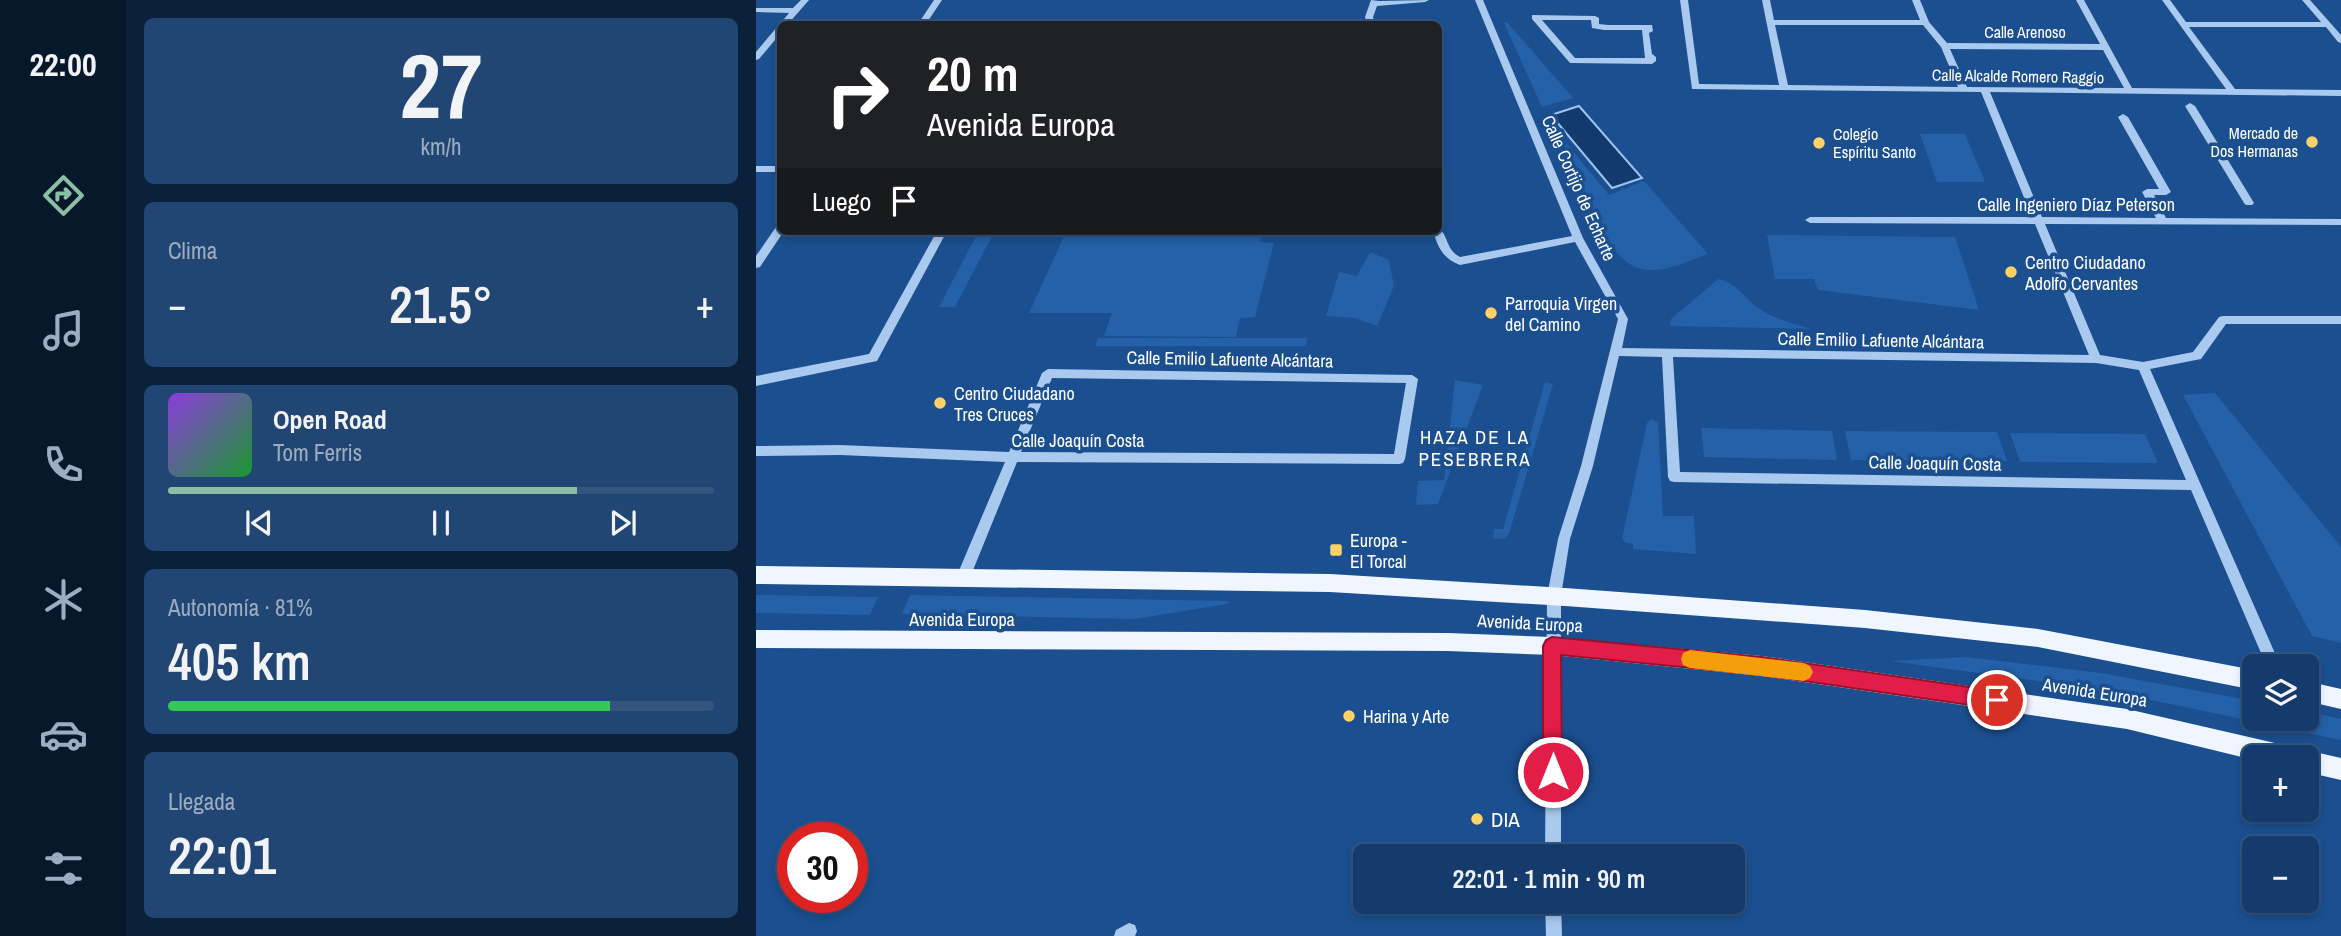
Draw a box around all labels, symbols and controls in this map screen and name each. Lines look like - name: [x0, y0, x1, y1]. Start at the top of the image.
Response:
- street label: Calle Arenoso: [1984, 21, 2066, 43]
- text: 27: [400, 24, 483, 146]
- text: 20 m: [927, 40, 1019, 106]
- text: 22:00: [29, 43, 97, 86]
- icon: right: [812, 49, 903, 140]
- street label: Calle Alcalde Romero Raggio: [1932, 63, 2104, 89]
- text: Avenida Europa: [927, 103, 1115, 146]
- street label: Calle Cortijo de Echarte: [1536, 111, 1622, 265]
- place label: Mercado de Dos Hermanas: [2211, 122, 2298, 162]
- place label: Colegio Espíritu Santo: [1833, 123, 1916, 163]
- text: km/h: [421, 131, 461, 162]
- marker: Mercado de Dos Hermanas: [2304, 134, 2320, 150]
- marker: Colegio Espíritu Santo: [1811, 135, 1827, 151]
- icon: directions: [39, 171, 88, 220]
- icon: arrive: [885, 182, 923, 220]
- text: Luego: [812, 184, 871, 219]
- street label: Calle Ingeniero Díaz Peterson: [1977, 192, 2175, 217]
- text: Clima: [168, 235, 217, 266]
- place label: Centro Ciudadano Adolfo Cervantes: [2024, 250, 2146, 296]
- marker: Centro Ciudadano Adolfo Cervantes: [2003, 264, 2019, 280]
- text: 21.5°: [389, 269, 493, 339]
- text: −: [168, 279, 186, 330]
- text: +: [696, 279, 714, 330]
- place label: Parroquia Virgen del Camino: [1505, 291, 1617, 337]
- marker: Parroquia Virgen del Camino: [1483, 305, 1499, 321]
- icon: music: [39, 306, 88, 355]
- street label: Calle Emilio Lafuente Alcántara: [1777, 326, 1985, 354]
- street label: Calle Emilio Lafuente Alcántara: [1126, 345, 1334, 373]
- place label: Centro Ciudadano Tres Cruces: [954, 381, 1075, 427]
- marker: Centro Ciudadano Tres Cruces: [932, 395, 948, 411]
- text: Open Road: [273, 402, 387, 437]
- district label: HAZA DE LA PESEBRERA: [1418, 424, 1532, 472]
- street label: Calle Joaquín Costa: [1012, 428, 1144, 453]
- text: Tom Ferris: [273, 437, 362, 468]
- icon: phone: [39, 440, 88, 489]
- street label: Calle Joaquín Costa: [1868, 449, 2002, 477]
- icon: previous: [240, 504, 278, 542]
- icon: pause: [422, 504, 460, 542]
- icon: next: [604, 504, 642, 542]
- place label: Europa - El Torcal: [1350, 528, 1407, 574]
- marker: Europa - El Torcal: [1328, 542, 1344, 558]
- icon: climate: [39, 575, 88, 624]
- text: Autonomía · 81%: [168, 592, 313, 623]
- street label: Avenida Europa: [908, 607, 1015, 632]
- street label: Avenida Europa: [1476, 608, 1583, 638]
- text: 405 km: [168, 626, 311, 696]
- map controls: [2242, 654, 2319, 913]
- button: layers: [2242, 654, 2319, 731]
- pin: [1967, 670, 2027, 730]
- street label: Avenida Europa: [2040, 671, 2149, 713]
- icon: arrive: [1978, 681, 2016, 719]
- place label: Harina y Arte: [1363, 704, 1449, 729]
- marker: Harina y Arte: [1341, 708, 1357, 724]
- icon: car: [39, 710, 88, 759]
- position arrow: [1516, 735, 1590, 809]
- button: +: [2242, 745, 2319, 822]
- text: Llegada: [168, 786, 235, 817]
- place label: DIA: [1491, 805, 1520, 834]
- marker: DIA: [1469, 811, 1485, 827]
- text: 22:01: [168, 820, 276, 890]
- speed limit sign: 30: [777, 822, 868, 913]
- button: −: [2242, 836, 2319, 913]
- icon: filters: [39, 844, 88, 893]
- text: 22:01 · 1 min · 90 m: [1453, 861, 1645, 896]

